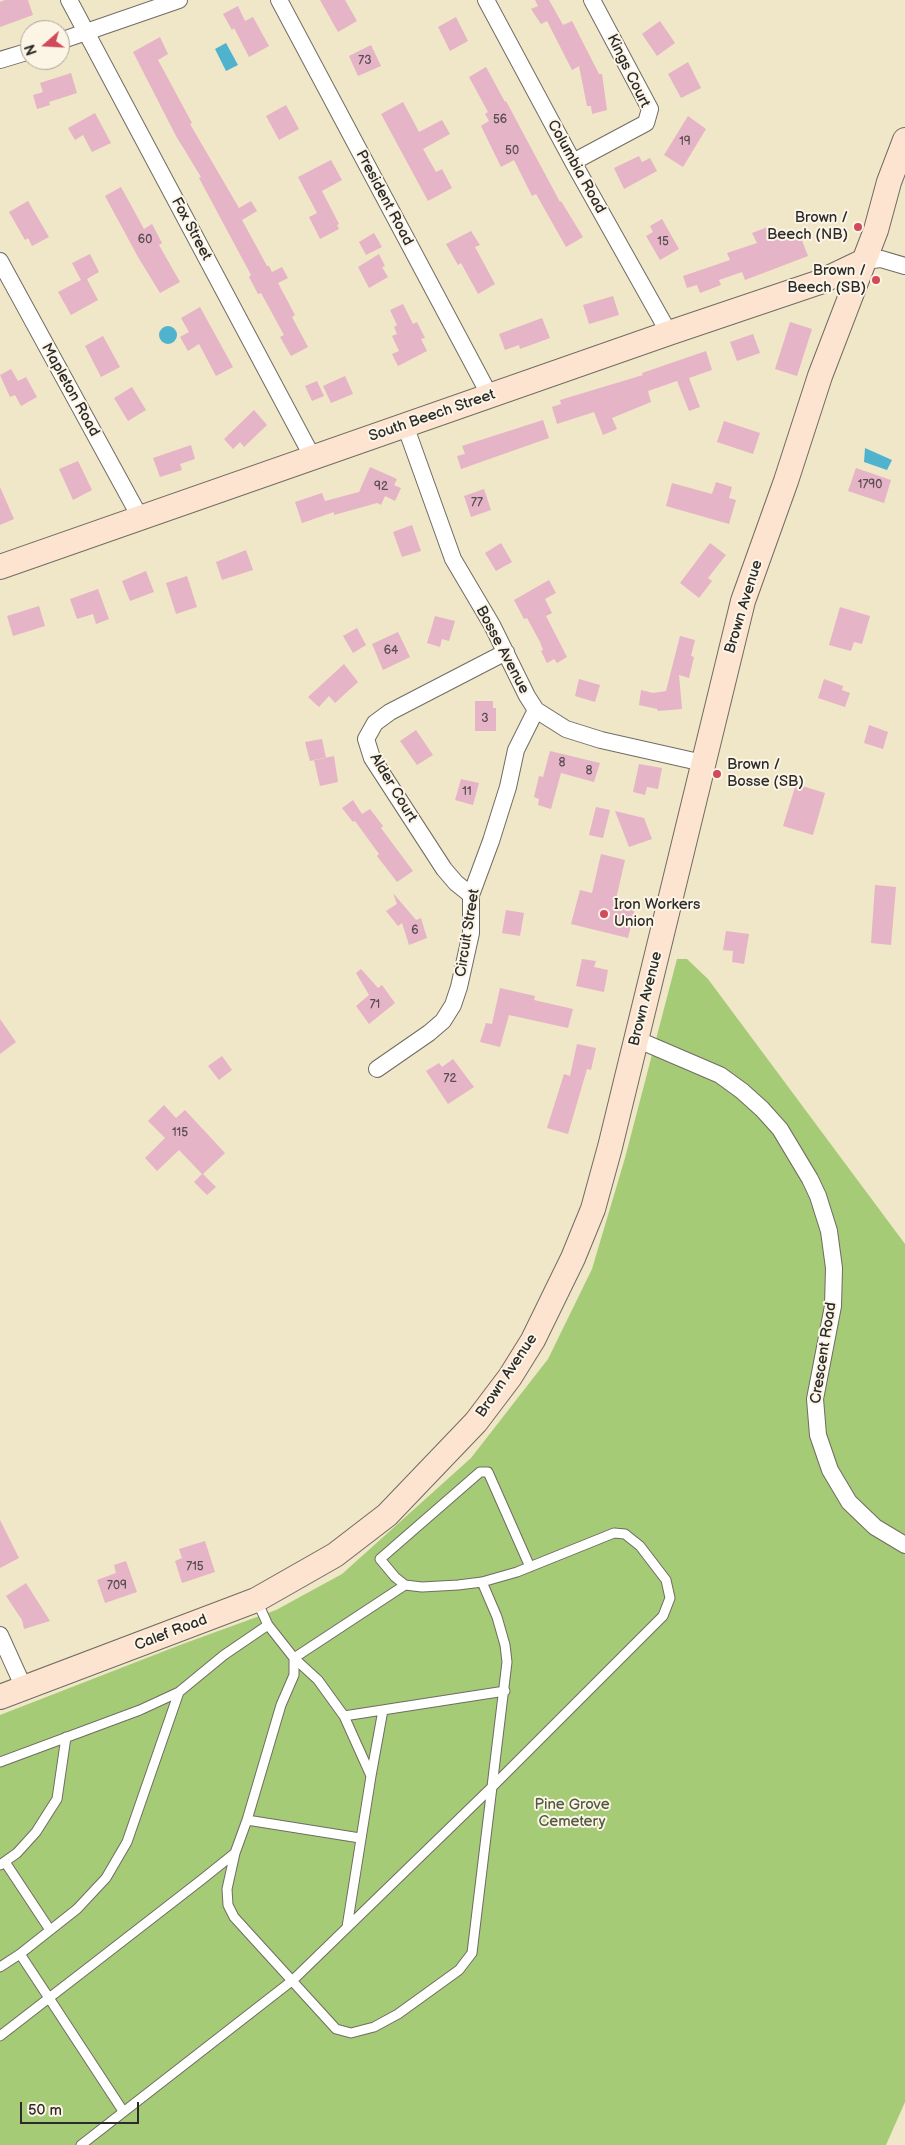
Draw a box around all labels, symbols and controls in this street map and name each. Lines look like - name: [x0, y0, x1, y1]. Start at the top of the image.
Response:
- north arrow: [20, 20, 70, 70]
- street label: Kings Court: [603, 31, 653, 111]
- text: N: [22, 42, 41, 57]
- house number: 73: [358, 54, 372, 68]
- house number: 56: [493, 113, 507, 127]
- street label: Columbia Road: [543, 117, 609, 217]
- house number: 19: [679, 135, 691, 149]
- house number: 50: [505, 144, 519, 158]
- street label: President Road: [351, 147, 417, 249]
- street label: Fox Street: [167, 194, 215, 264]
- place label: Brown / Beech (NB): [767, 209, 848, 244]
- marker: Brown / Beech (NB): [852, 221, 864, 233]
- house number: 60: [138, 233, 152, 247]
- house number: 15: [657, 235, 669, 249]
- place label: Brown / Beech (SB): [787, 262, 866, 297]
- marker: Brown / Beech (SB): [870, 274, 882, 286]
- street label: Mapleton Road: [37, 340, 103, 440]
- street label: South Beech Street: [367, 386, 497, 446]
- house number: 1790: [858, 478, 882, 492]
- house number: 92: [374, 480, 388, 494]
- house number: 77: [471, 496, 483, 510]
- street label: Brown Avenue: [721, 558, 767, 656]
- street label: Bosse Avenue: [471, 603, 533, 697]
- house number: 64: [384, 644, 398, 658]
- house number: 3: [481, 712, 489, 726]
- street label: Alder Court: [365, 750, 421, 826]
- house number: 8: [559, 756, 565, 770]
- place label: Brown / Bosse (SB): [727, 756, 804, 791]
- house number: 8: [586, 764, 592, 778]
- marker: Brown / Bosse (SB): [711, 768, 723, 780]
- house number: 11: [462, 785, 472, 799]
- street label: Circuit Street: [452, 888, 484, 978]
- place label: Iron Workers Union: [614, 896, 700, 931]
- marker: Iron Workers Union: [598, 908, 610, 920]
- house number: 6: [411, 924, 419, 938]
- street label: Brown Avenue: [626, 950, 666, 1048]
- house number: 71: [370, 998, 380, 1012]
- house number: 72: [444, 1072, 456, 1086]
- house number: 115: [172, 1126, 188, 1140]
- street label: Crescent Road: [807, 1301, 841, 1405]
- street label: Brown Avenue: [472, 1331, 542, 1421]
- house number: 715: [186, 1560, 204, 1574]
- house number: 709: [107, 1579, 127, 1593]
- street label: Calef Road: [132, 1611, 210, 1655]
- park label: Pine Grove Cemetery: [534, 1796, 610, 1831]
- scale bar: [22, 2092, 141, 2124]
- text: 50 m: [28, 2101, 62, 2120]

